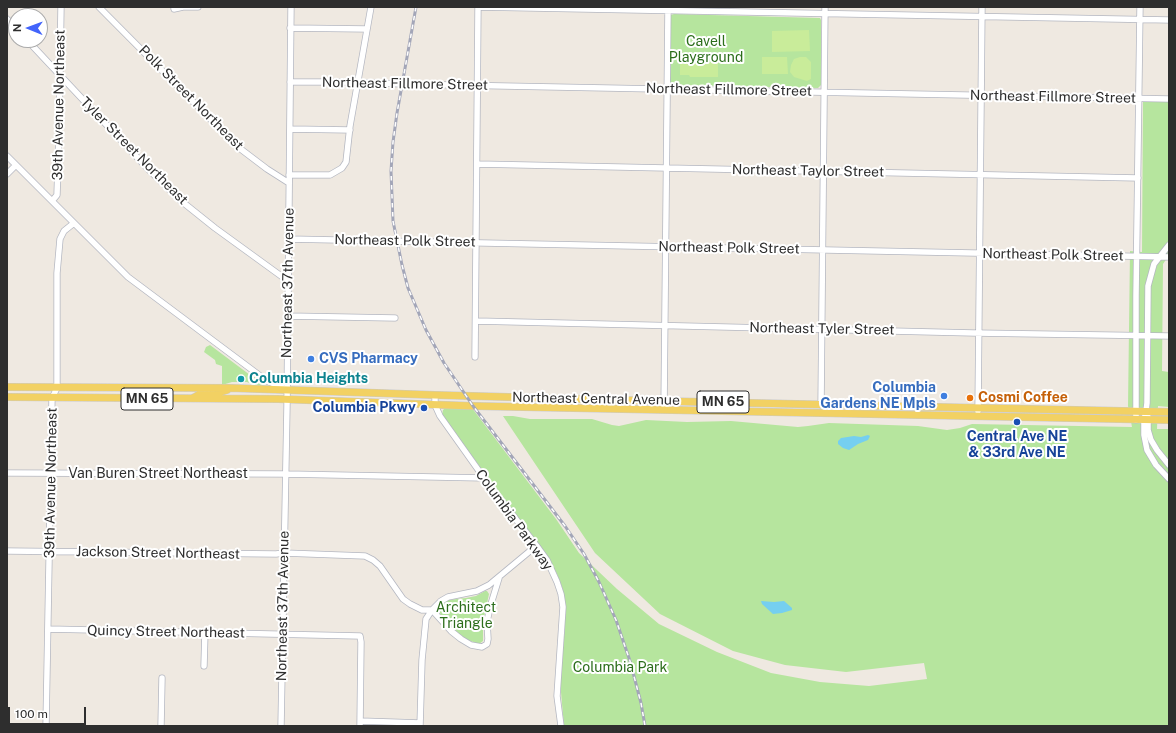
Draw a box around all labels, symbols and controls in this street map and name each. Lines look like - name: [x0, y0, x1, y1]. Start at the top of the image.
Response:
- north arrow: [8, 8, 48, 48]
- text: N: [11, 23, 23, 32]
- street label: 39th Avenue Northeast: [49, 29, 69, 181]
- park label: Cavell Playground: [669, 34, 743, 66]
- street label: Polk Street Northeast: [135, 42, 247, 154]
- street label: Northeast Fillmore Street: [322, 74, 488, 94]
- street label: Northeast Fillmore Street: [646, 80, 812, 100]
- street label: Northeast Fillmore Street: [970, 87, 1136, 107]
- street label: Tyler Street Northeast: [77, 94, 191, 208]
- street label: Northeast Taylor Street: [732, 161, 884, 181]
- street label: Northeast 37th Avenue: [278, 208, 298, 358]
- street label: Northeast Polk Street: [334, 231, 476, 251]
- street label: Northeast Polk Street: [658, 238, 800, 258]
- street label: Northeast Polk Street: [982, 245, 1124, 265]
- street label: Northeast Tyler Street: [749, 319, 895, 339]
- place label: CVS Pharmacy: [319, 351, 418, 367]
- marker: CVS Pharmacy: [306, 354, 316, 364]
- place label: Columbia Heights: [249, 371, 368, 387]
- marker: Columbia Heights: [236, 374, 246, 384]
- place label: Columbia Gardens NE Mpls: [820, 380, 936, 412]
- road number: MN 65: [121, 388, 173, 410]
- street label: Northeast Central Avenue: [512, 389, 680, 409]
- place label: Cosmi Coffee: [978, 390, 1068, 406]
- road number: MN 65: [697, 391, 749, 413]
- marker: Columbia Gardens NE Mpls: [939, 391, 949, 401]
- marker: Cosmi Coffee: [965, 393, 975, 403]
- place label: Columbia Pkwy: [312, 400, 416, 416]
- marker: Columbia Pkwy: [419, 403, 429, 413]
- street label: 39th Avenue Northeast: [41, 407, 61, 559]
- marker: Central Ave NE & 33rd Ave NE: [1012, 417, 1022, 427]
- place label: Central Ave NE & 33rd Ave NE: [967, 429, 1067, 462]
- street label: Van Buren Street Northeast: [68, 466, 248, 482]
- street label: Columbia Parkway: [472, 466, 556, 574]
- street label: Northeast 37th Avenue: [273, 531, 293, 681]
- street label: Jackson Street Northeast: [76, 543, 240, 563]
- park label: Architect Triangle: [436, 600, 496, 632]
- street label: Quincy Street Northeast: [87, 622, 245, 642]
- park label: Columbia Park: [573, 660, 667, 676]
- scale bar: [10, 699, 88, 725]
- text: 100 m: [15, 707, 48, 721]

